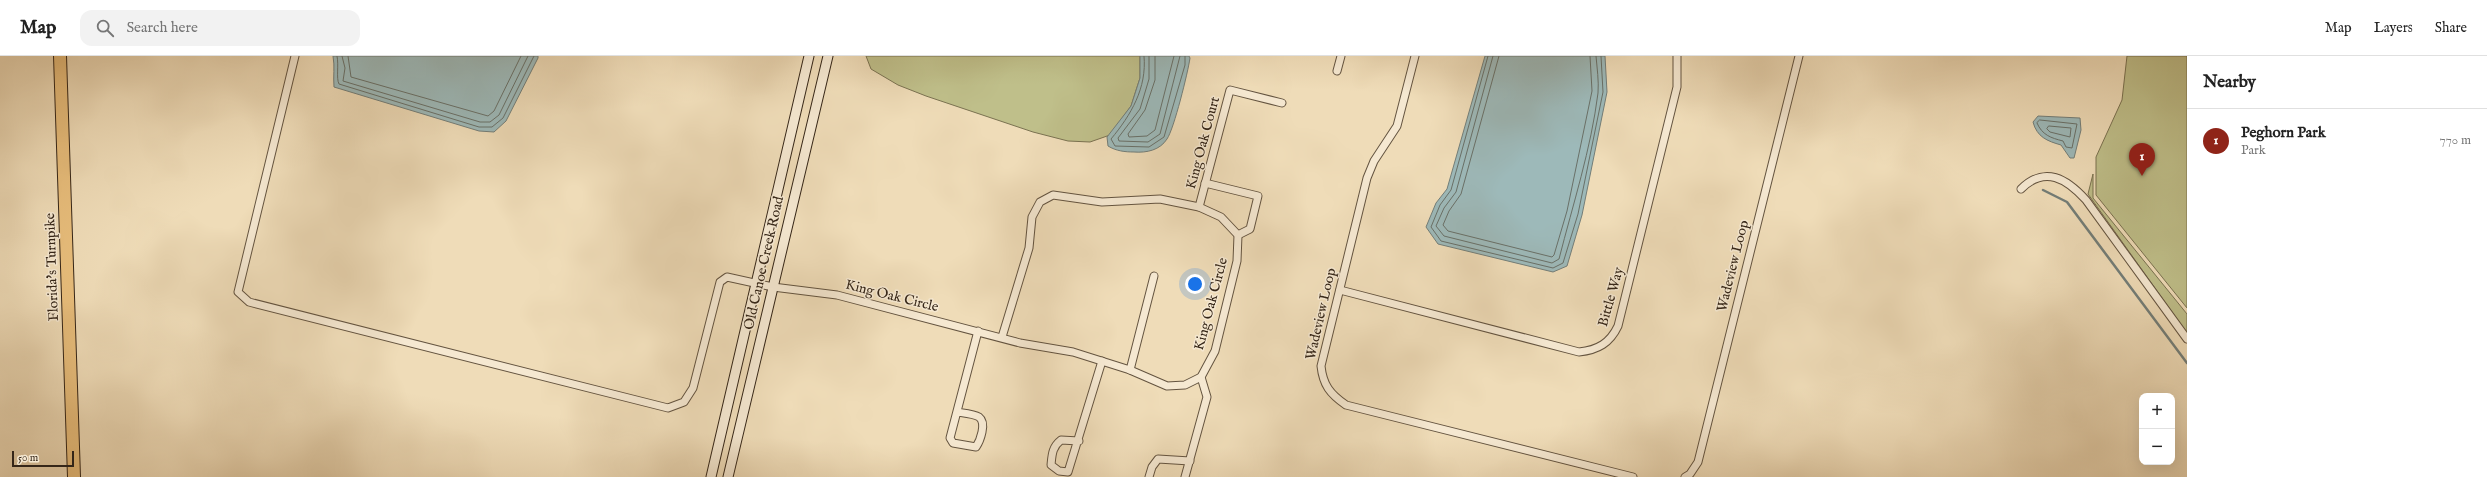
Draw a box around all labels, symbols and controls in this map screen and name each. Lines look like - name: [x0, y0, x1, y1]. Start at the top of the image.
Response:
- search box: [80, 10, 360, 46]
- text: Map: [20, 16, 56, 40]
- icon: search: [94, 17, 116, 39]
- text: Search here: [126, 18, 198, 37]
- text: Map: [2325, 19, 2352, 37]
- text: Layers: [2374, 19, 2413, 37]
- text: Share: [2435, 19, 2467, 37]
- text: Nearby: [2203, 72, 2256, 93]
- street label: King Oak Court: [1182, 95, 1224, 191]
- text: Peghorn Park: [2241, 123, 2326, 142]
- text: 1: [2214, 132, 2218, 149]
- text: 770 m: [2440, 132, 2471, 149]
- text: Park: [2241, 142, 2266, 159]
- pin: 1: [2129, 143, 2155, 176]
- street label: Old Canoe Creek Road: [740, 194, 788, 332]
- street label: Florida's Turnpike: [41, 212, 63, 321]
- street label: Wadeview Loop: [1713, 218, 1753, 314]
- street label: King Oak Circle: [1190, 255, 1232, 352]
- street label: Bittle Way: [1594, 265, 1628, 329]
- street label: Wadeview Loop: [1302, 266, 1340, 362]
- your location: [1185, 274, 1205, 294]
- street label: King Oak Circle: [844, 276, 941, 316]
- map controls: [2139, 393, 2175, 465]
- button: +: [2139, 393, 2175, 429]
- button: −: [2139, 429, 2175, 465]
- scale bar: [12, 449, 74, 468]
- text: 50 m: [18, 451, 38, 465]

